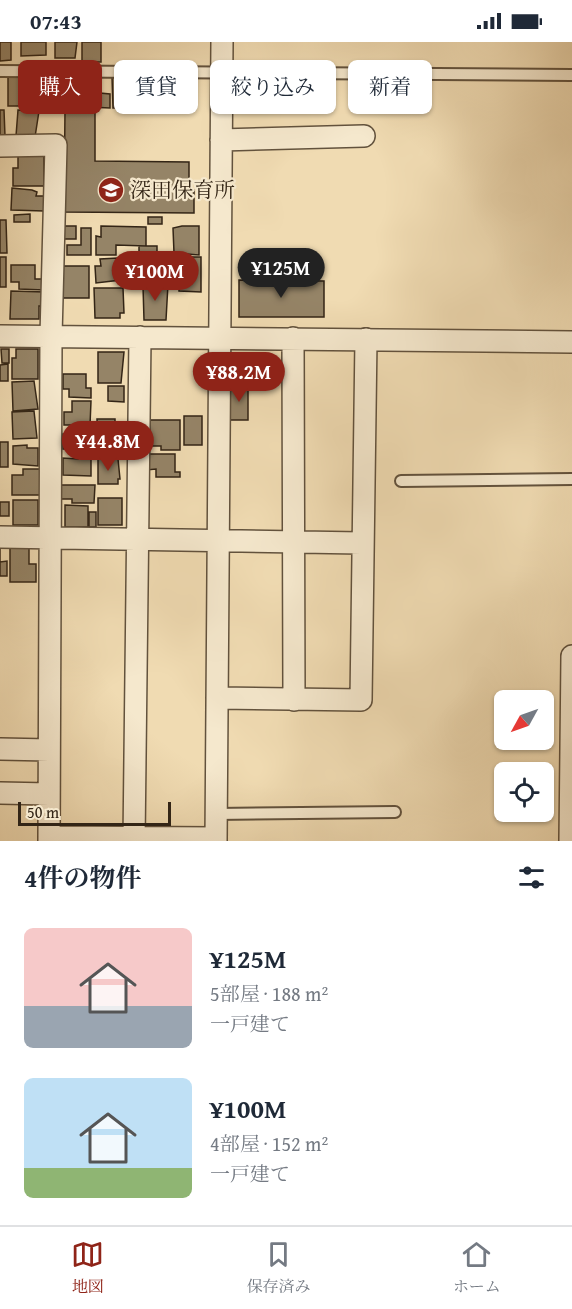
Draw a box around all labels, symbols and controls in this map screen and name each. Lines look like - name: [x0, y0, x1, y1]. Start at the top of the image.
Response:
- text: 07:43: [30, 5, 82, 37]
- chip: 購入: [18, 60, 102, 114]
- chip: 賃貸: [114, 60, 198, 114]
- chip: 絞り込み: [210, 60, 336, 114]
- chip: 新着: [348, 60, 432, 114]
- place label: 深田保育所: [130, 174, 235, 205]
- school or university icon: 深田保育所: [96, 175, 126, 205]
- pin: ¥125M: [239, 248, 323, 299]
- pin: ¥100M: [113, 251, 197, 302]
- text: ¥125M: [252, 253, 310, 282]
- text: ¥100M: [126, 256, 184, 285]
- pin: ¥88.2M: [190, 352, 288, 403]
- text: ¥88.2M: [207, 357, 271, 386]
- pin: ¥44.8M: [59, 421, 157, 472]
- text: ¥44.8M: [76, 426, 140, 455]
- north arrow: [494, 690, 554, 750]
- map controls: [494, 690, 554, 822]
- button: locate: [494, 762, 554, 822]
- scale bar: [18, 799, 171, 826]
- text: 50 m: [27, 800, 59, 824]
- text: 4件の物件: [24, 858, 141, 897]
- icon: filters: [515, 861, 548, 894]
- text: ¥125M: [210, 939, 286, 978]
- icon: home: [72, 952, 144, 1024]
- text: 5部屋 · 188 m²: [210, 979, 328, 1008]
- text: 一戸建て: [210, 1009, 290, 1038]
- text: ¥100M: [210, 1089, 286, 1128]
- icon: home: [72, 1102, 144, 1174]
- text: 4部屋 · 152 m²: [210, 1129, 328, 1158]
- text: 一戸建て: [210, 1159, 290, 1188]
- tab: 地図: [71, 1238, 104, 1298]
- tab: 保存済み: [246, 1238, 310, 1298]
- tab: ホーム: [453, 1238, 501, 1298]

